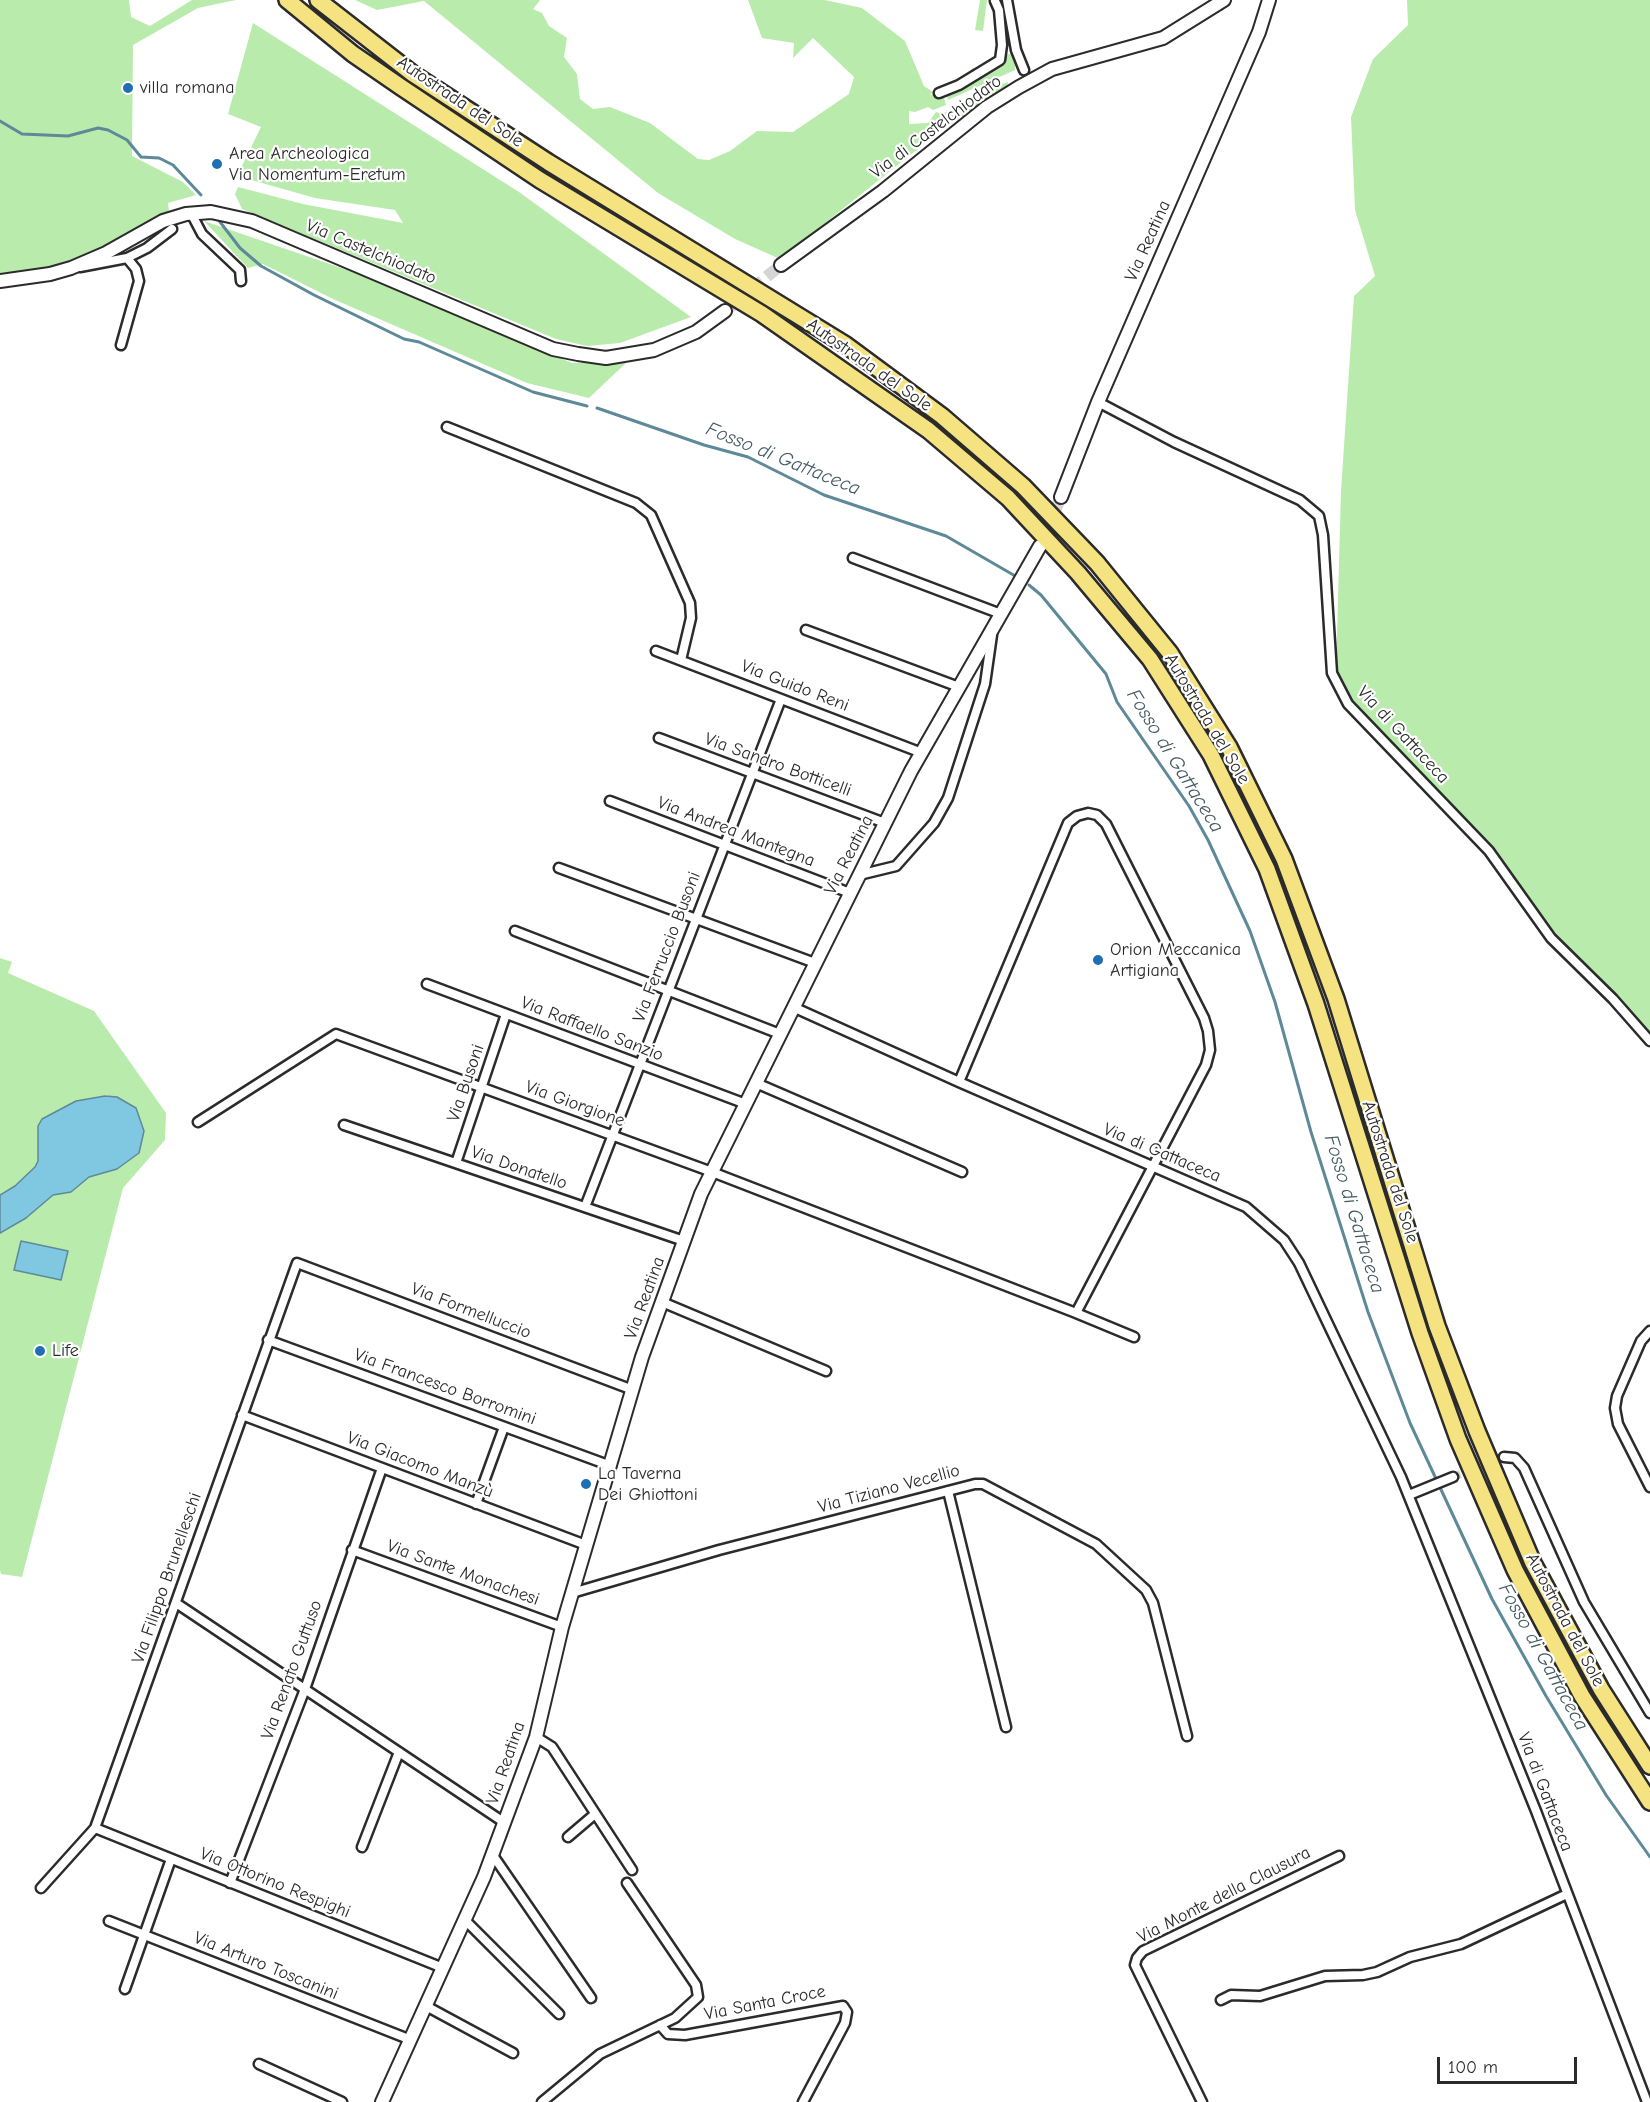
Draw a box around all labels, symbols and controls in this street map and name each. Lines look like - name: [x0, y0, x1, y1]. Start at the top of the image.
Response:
- street label: Autostrada del Sole: [393, 52, 527, 152]
- street label: Via di Castelchiodato: [866, 71, 1006, 183]
- place label: villa romana: [140, 77, 235, 99]
- marker: villa romana: [121, 81, 135, 95]
- place label: Area Archeologica Via Nomentum-Eretum: [229, 143, 406, 186]
- marker: Area Archeologica Via Nomentum-Eretum: [210, 157, 224, 171]
- street label: Via Reatina: [1121, 197, 1175, 285]
- street label: Via Castelchiodato: [303, 215, 439, 289]
- street label: Autostrada del Sole: [802, 314, 936, 416]
- water label: Fosso di Gattaceca: [702, 417, 864, 501]
- street label: Autostrada del Sole: [1160, 650, 1254, 788]
- street label: Via Guido Reni: [738, 656, 852, 716]
- street label: Via di Gattaceca: [1352, 682, 1454, 788]
- water label: Fosso di Gattaceca: [1121, 685, 1229, 837]
- street label: Via Sandro Botticelli: [702, 728, 854, 802]
- street label: Via Andrea Mantegna: [654, 792, 818, 872]
- street label: Via Reatina: [820, 812, 878, 898]
- street label: Via Ferruccio Busoni: [628, 869, 706, 1025]
- place label: Orion Meccanica Artigiana: [1110, 939, 1241, 982]
- marker: Orion Meccanica Artigiana: [1091, 953, 1105, 967]
- street label: Via Raffaello Sanzio: [518, 992, 666, 1066]
- street label: Via Busoni: [443, 1041, 489, 1125]
- street label: Via Giorgione: [522, 1076, 628, 1132]
- street label: Autostrada del Sole: [1357, 1098, 1423, 1246]
- street label: Via di Gattaceca: [1100, 1119, 1224, 1187]
- water label: Fosso di Gattaceca: [1318, 1132, 1390, 1296]
- street label: Via Donatello: [468, 1141, 570, 1195]
- street label: Via Reatina: [620, 1254, 670, 1342]
- street label: Via Formelluccio: [408, 1278, 534, 1344]
- place label: Life: [52, 1340, 79, 1362]
- marker: Life: [33, 1344, 47, 1358]
- street label: Via Francesco Borromini: [351, 1344, 539, 1430]
- street label: Via Giacomo Manzù: [344, 1427, 496, 1503]
- street label: Via Tiziano Vecellio: [816, 1460, 962, 1518]
- place label: La Taverna Dei Ghiottoni: [598, 1463, 698, 1506]
- marker: La Taverna Dei Ghiottoni: [579, 1477, 593, 1491]
- street label: Via Filippo Brunelleschi: [128, 1490, 206, 1666]
- street label: Via Sante Monachesi: [384, 1535, 542, 1611]
- street label: Autostrada del Sole: [1521, 1550, 1609, 1690]
- water label: Fosso di Gattaceca: [1493, 1579, 1593, 1735]
- street label: Via Renato Guttuso: [257, 1597, 327, 1743]
- street label: Via Reatina: [482, 1719, 530, 1807]
- street label: Via di Gattaceca: [1512, 1730, 1578, 1854]
- street label: Via Monte della Clausura: [1134, 1842, 1314, 1948]
- street label: Via Ottorino Respighi: [197, 1843, 353, 1923]
- street label: Via Arturo Toscanini: [191, 1927, 341, 2005]
- street label: Via Santa Croce: [702, 1981, 828, 2025]
- scale bar: [1440, 2045, 1580, 2083]
- text: 100 m: [1448, 2057, 1498, 2078]

